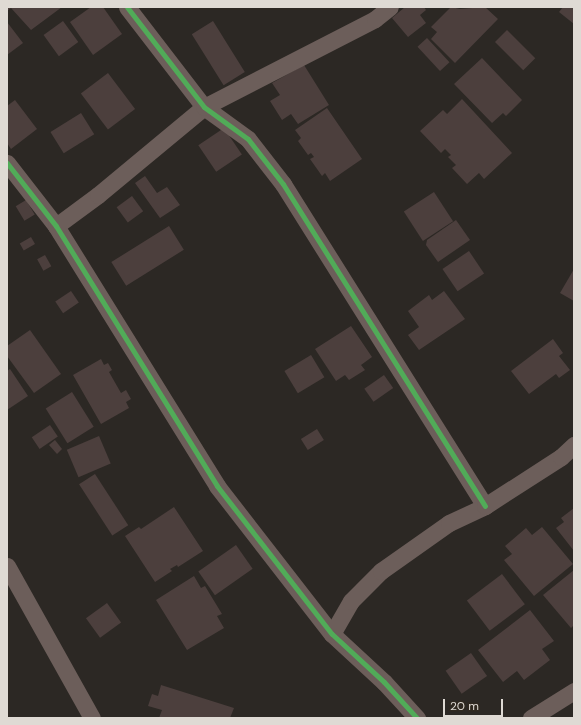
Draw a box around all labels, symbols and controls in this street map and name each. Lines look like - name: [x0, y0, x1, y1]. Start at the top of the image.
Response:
- scale bar: [445, 691, 505, 717]
- text: 20 m: [450, 698, 479, 714]

